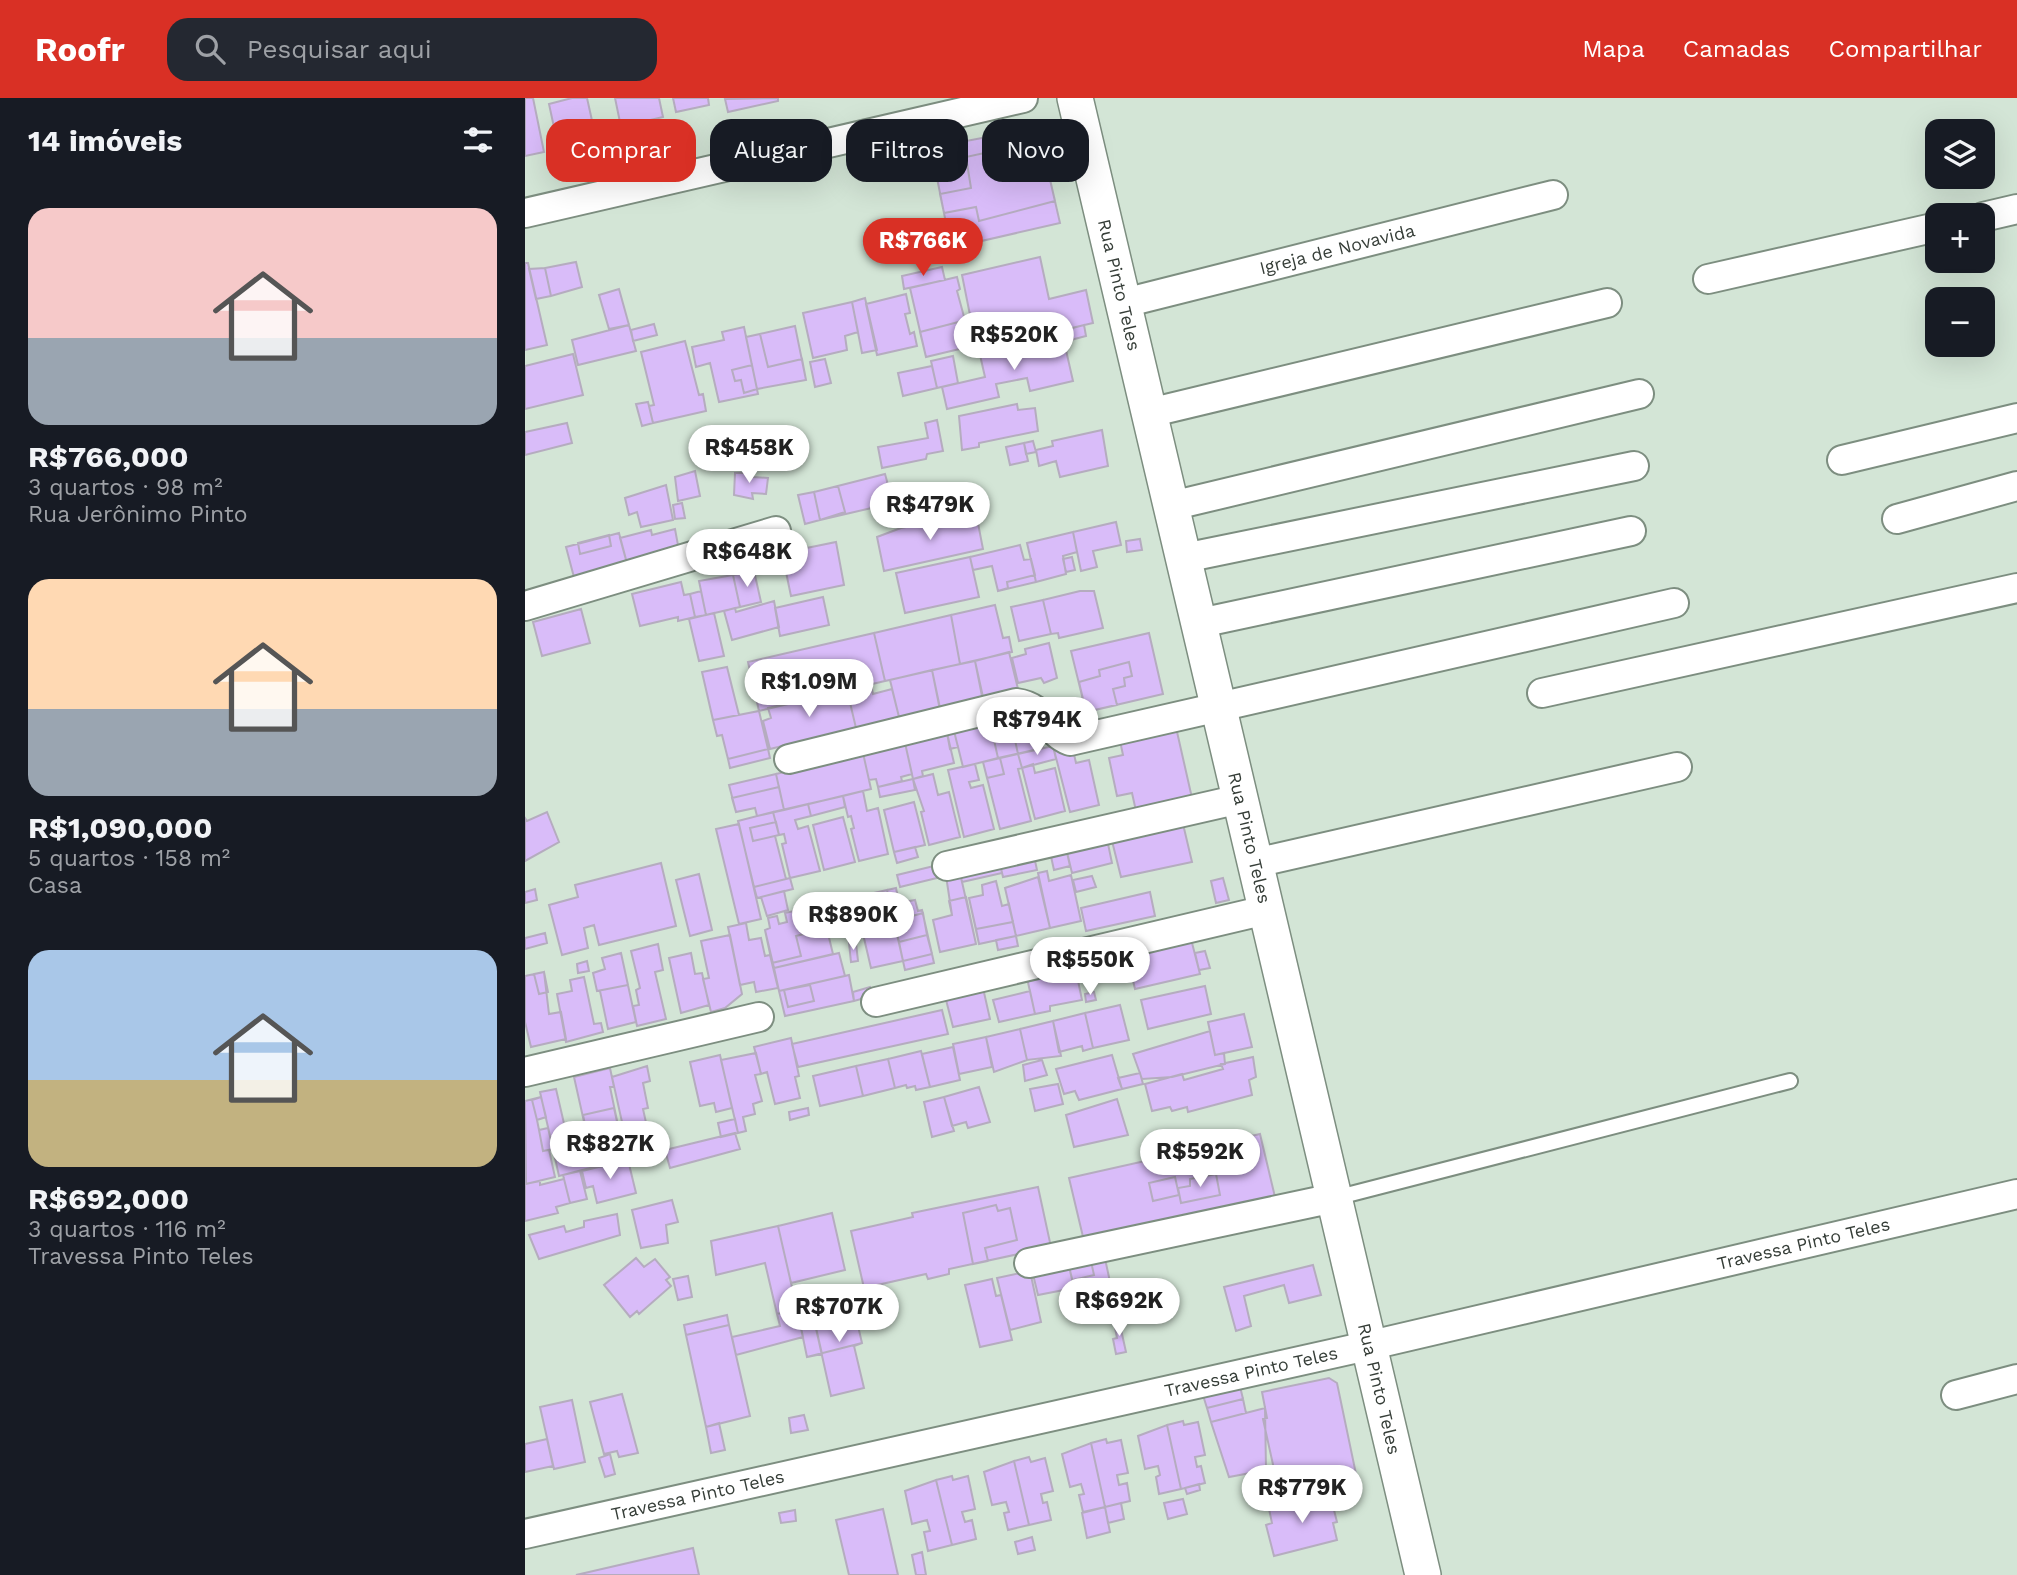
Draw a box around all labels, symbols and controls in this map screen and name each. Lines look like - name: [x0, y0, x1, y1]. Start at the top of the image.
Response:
- search box: [167, 18, 657, 81]
- text: Roofr: [35, 30, 125, 69]
- icon: search: [191, 30, 229, 68]
- text: Pesquisar aqui: [247, 34, 432, 64]
- text: Mapa: [1582, 35, 1645, 63]
- text: Camadas: [1683, 35, 1791, 63]
- text: Compartilhar: [1829, 35, 1982, 63]
- chip: Comprar: [546, 119, 696, 182]
- chip: Alugar: [710, 119, 832, 182]
- chip: Filtros: [846, 119, 968, 182]
- chip: Novo: [982, 119, 1089, 182]
- map controls: [1925, 119, 1995, 357]
- button: layers: [1925, 119, 1995, 189]
- icon: filters: [459, 121, 497, 159]
- text: 14 imóveis: [28, 123, 182, 158]
- button: +: [1925, 203, 1995, 273]
- street label: Rua Pinto Teles: [1094, 217, 1145, 353]
- pin: R$766K: [866, 218, 980, 278]
- street label: Igreja de Novavida: [1257, 219, 1417, 278]
- text: R$766K: [879, 227, 967, 254]
- icon: home: [200, 253, 326, 379]
- button: −: [1925, 287, 1995, 357]
- pin: R$520K: [957, 313, 1071, 372]
- text: R$520K: [970, 321, 1058, 348]
- pin: R$458K: [692, 426, 806, 485]
- text: R$458K: [704, 434, 794, 461]
- text: R$766,000: [28, 439, 189, 474]
- text: 3 quartos · 98 m²: [28, 474, 223, 501]
- pin: R$479K: [873, 482, 987, 542]
- text: R$479K: [886, 491, 974, 518]
- text: Rua Jerônimo Pinto: [28, 501, 248, 528]
- pin: R$648K: [690, 530, 804, 589]
- text: R$648K: [702, 538, 792, 565]
- icon: home: [200, 624, 326, 750]
- pin: R$1.09M: [744, 660, 874, 719]
- text: R$1.09M: [761, 668, 857, 695]
- pin: R$794K: [980, 698, 1094, 757]
- text: R$794K: [992, 706, 1082, 733]
- street label: Rua Pinto Teles: [1224, 770, 1275, 905]
- text: R$1,090,000: [28, 810, 212, 845]
- text: 5 quartos · 158 m²: [28, 845, 230, 872]
- text: Casa: [28, 872, 82, 899]
- pin: R$890K: [796, 892, 910, 952]
- text: R$890K: [808, 901, 898, 928]
- pin: R$550K: [1033, 937, 1147, 997]
- text: R$550K: [1046, 946, 1134, 973]
- icon: home: [200, 995, 326, 1121]
- pin: R$827K: [553, 1122, 667, 1181]
- text: R$827K: [566, 1130, 654, 1157]
- pin: R$592K: [1143, 1130, 1257, 1189]
- text: R$592K: [1156, 1138, 1244, 1165]
- text: R$692,000: [28, 1181, 189, 1216]
- street label: Travessa Pinto Teles: [1715, 1213, 1892, 1274]
- text: 3 quartos · 116 m²: [28, 1216, 226, 1243]
- text: Travessa Pinto Teles: [28, 1243, 254, 1270]
- pin: R$692K: [1062, 1278, 1176, 1338]
- pin: R$707K: [782, 1284, 896, 1344]
- text: R$692K: [1075, 1287, 1163, 1314]
- text: R$707K: [795, 1293, 883, 1320]
- street label: Rua Pinto Teles: [1354, 1321, 1405, 1456]
- street label: Travessa Pinto Teles: [1162, 1342, 1340, 1401]
- street label: Travessa Pinto Teles: [609, 1465, 786, 1524]
- pin: R$779K: [1245, 1466, 1359, 1525]
- text: R$779K: [1258, 1474, 1346, 1501]

